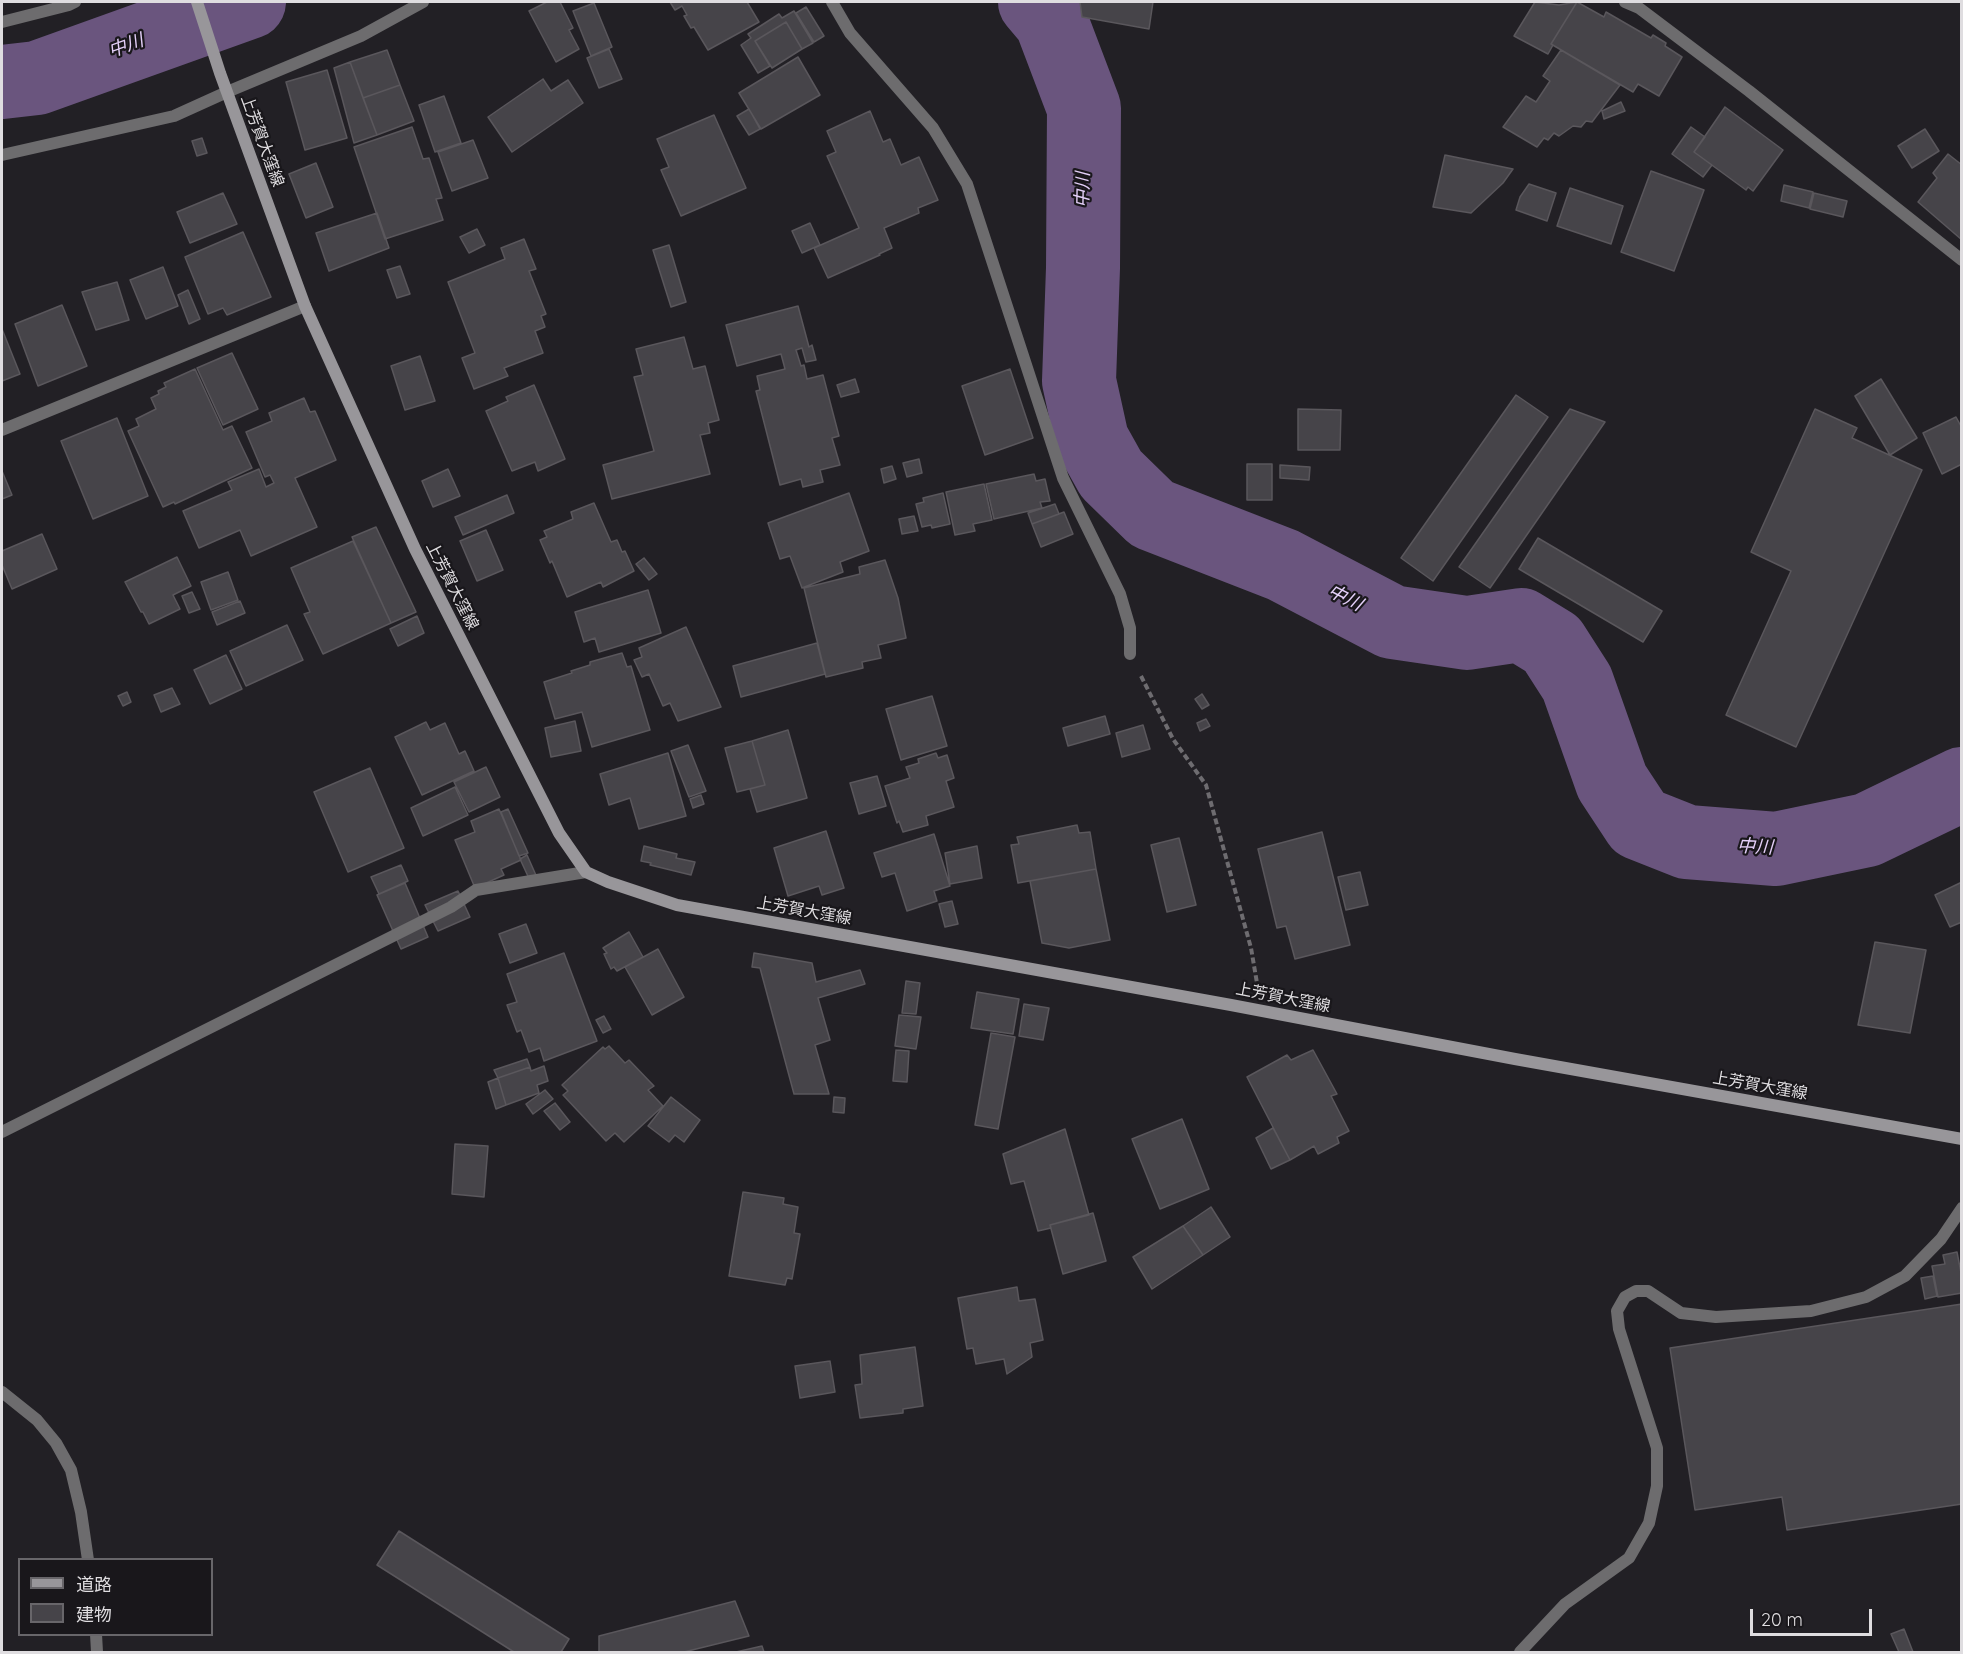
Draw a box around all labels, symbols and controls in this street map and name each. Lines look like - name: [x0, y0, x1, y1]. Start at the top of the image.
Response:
- water label: 中川: [105, 30, 147, 62]
- street label: 上芳賀大窪線: [237, 93, 287, 189]
- water label: 中川: [1072, 172, 1094, 208]
- street label: 上芳賀大窪線: [422, 539, 482, 633]
- water label: 中川: [1324, 580, 1366, 616]
- water label: 中川: [1736, 835, 1774, 859]
- street label: 上芳賀大窪線: [755, 893, 853, 929]
- street label: 上芳賀大窪線: [1234, 979, 1332, 1017]
- street label: 上芳賀大窪線: [1711, 1068, 1809, 1104]
- legend: [18, 1558, 213, 1636]
- text: 道路: [76, 1573, 112, 1596]
- scale bar: [1753, 1597, 1874, 1635]
- text: 建物: [76, 1603, 112, 1626]
- text: 20 m: [1761, 1608, 1803, 1631]

